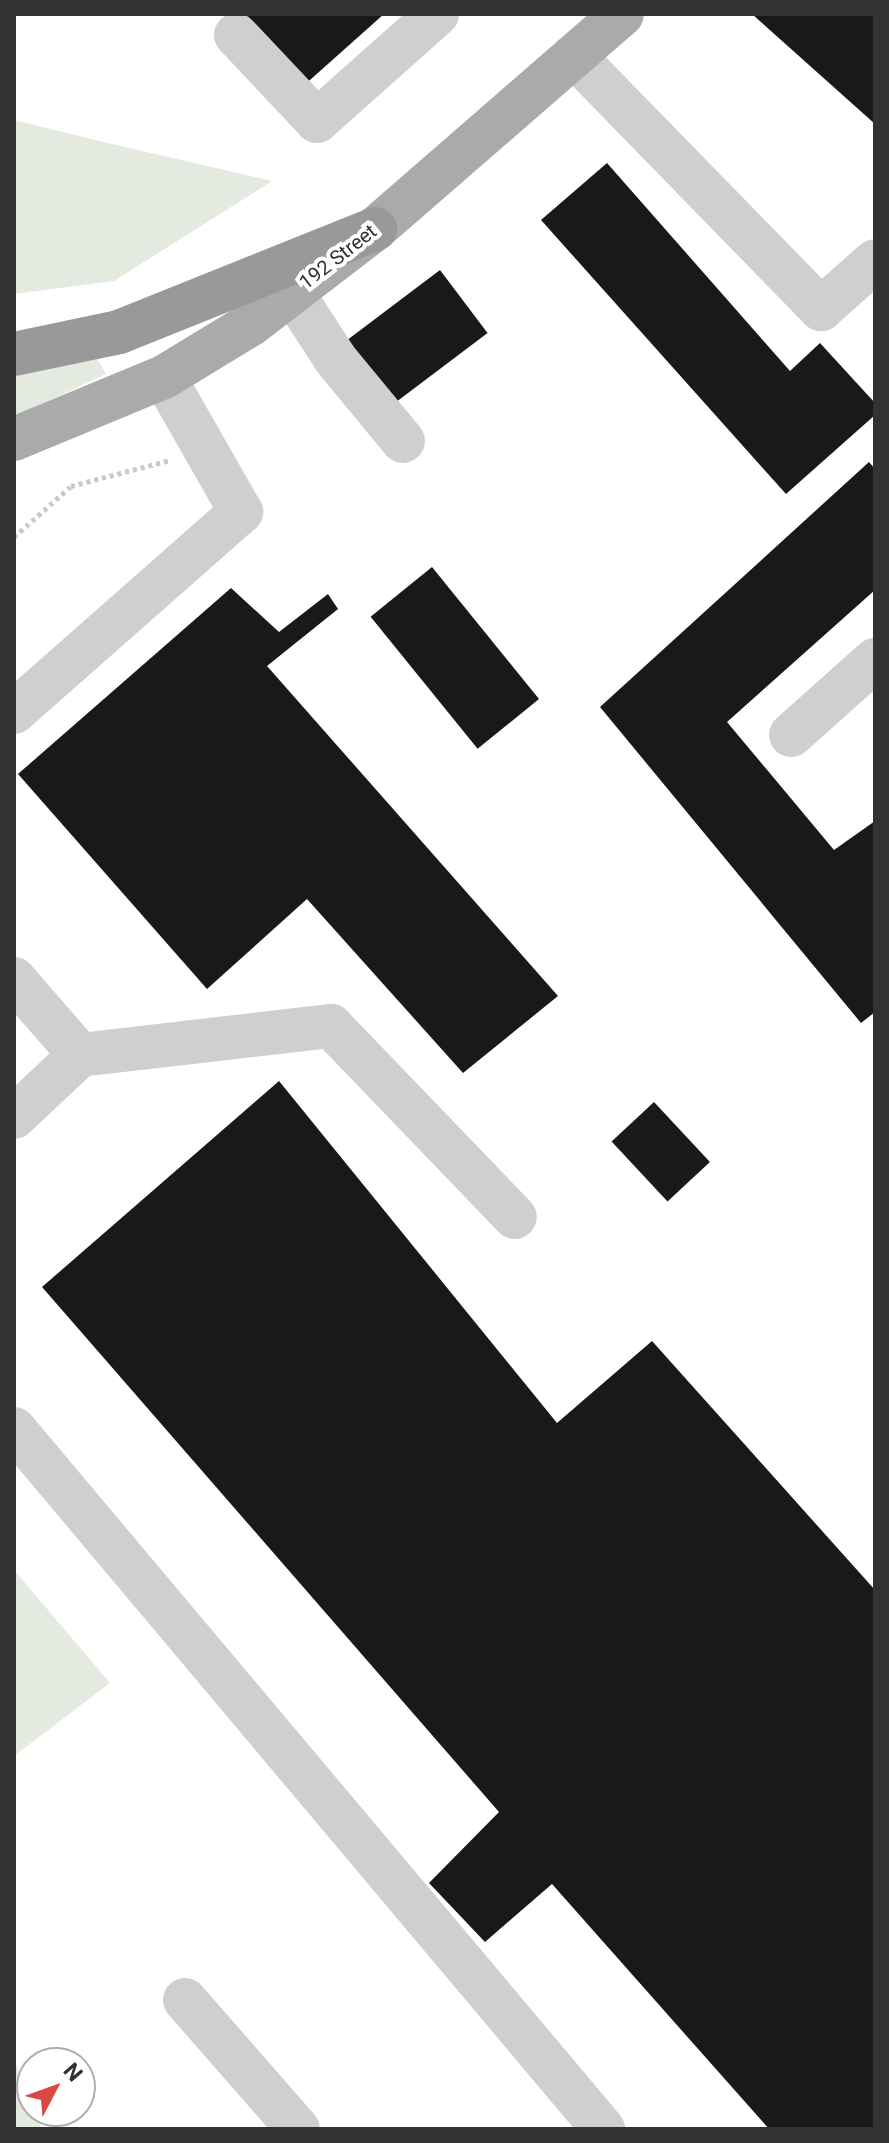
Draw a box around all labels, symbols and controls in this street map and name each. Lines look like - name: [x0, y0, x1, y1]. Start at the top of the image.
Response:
- street label: 192 Street: [295, 219, 381, 295]
- north arrow: [16, 2047, 96, 2127]
- text: N: [58, 2058, 88, 2086]

